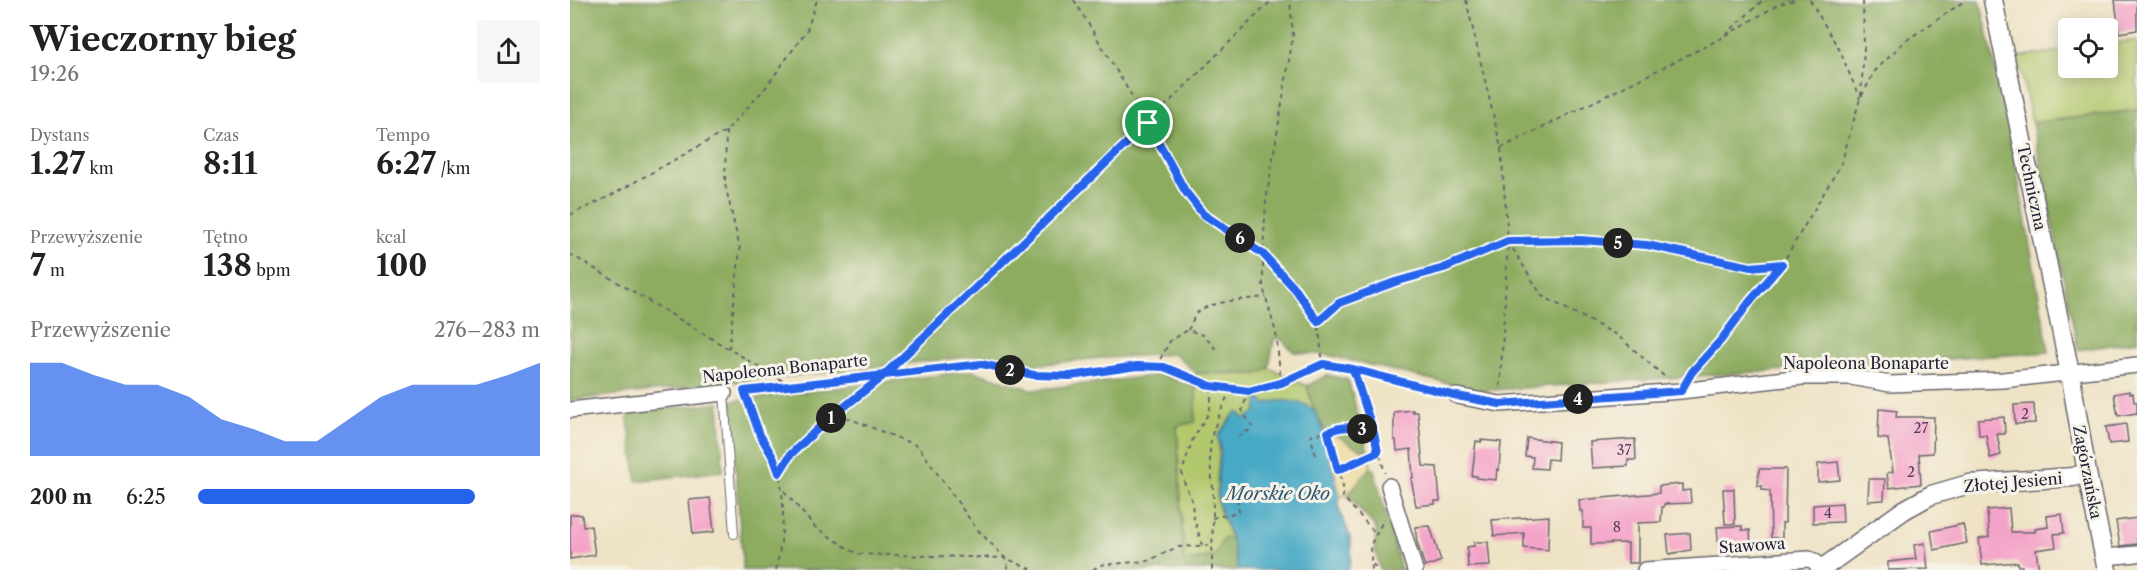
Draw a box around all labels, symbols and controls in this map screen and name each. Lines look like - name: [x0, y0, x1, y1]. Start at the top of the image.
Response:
- map controls: [2058, 18, 2118, 78]
- button: locate: [2058, 18, 2118, 78]
- text: Wieczorny bieg: [30, 19, 296, 60]
- button: share: [477, 20, 540, 83]
- text: 19:26: [30, 62, 79, 86]
- pin: [1122, 97, 1173, 148]
- icon: arrive: [1131, 106, 1164, 139]
- text: Dystans: [30, 125, 90, 145]
- text: Czas: [203, 125, 239, 145]
- text: Tempo: [376, 125, 430, 145]
- street label: Techniczna: [2013, 142, 2051, 233]
- text: 1.27: [30, 145, 85, 182]
- text: 8:11: [203, 145, 257, 182]
- text: 6:27: [376, 145, 436, 182]
- text: km: [85, 158, 114, 178]
- text: /km: [436, 158, 470, 178]
- pin: 6: [1225, 223, 1255, 253]
- text: Przewyższenie: [30, 227, 143, 247]
- text: Tętno: [203, 227, 248, 247]
- text: kcal: [376, 227, 406, 247]
- text: 6: [1235, 228, 1245, 248]
- pin: 5: [1603, 228, 1633, 258]
- text: 5: [1614, 233, 1622, 253]
- text: 7: [30, 247, 46, 284]
- text: 138: [203, 247, 252, 284]
- text: 100: [376, 247, 427, 284]
- text: m: [46, 260, 65, 280]
- text: bpm: [252, 260, 291, 280]
- text: Przewyższenie: [30, 318, 171, 342]
- text: 276–283 m: [434, 318, 540, 342]
- street label: Napoleona Bonaparte: [701, 349, 869, 387]
- street label: Napoleona Bonaparte: [1783, 353, 1949, 373]
- pin: 2: [995, 355, 1025, 385]
- text: 2: [1005, 360, 1015, 380]
- pin: 4: [1563, 384, 1593, 414]
- text: 4: [1573, 389, 1583, 409]
- pin: 1: [816, 403, 846, 433]
- house number: 2: [2021, 405, 2029, 423]
- text: 1: [827, 408, 835, 428]
- pin: 3: [1347, 414, 1377, 444]
- text: 3: [1357, 419, 1367, 439]
- house number: 27: [1914, 419, 1929, 437]
- street label: Zagórzańska: [2069, 423, 2107, 521]
- house number: 37: [1617, 441, 1631, 459]
- house number: 2: [1907, 463, 1915, 481]
- street label: Złotej Jesieni: [1963, 468, 2063, 496]
- water label: Morskie Oko: [1224, 483, 1330, 505]
- text: 200 m: [30, 485, 92, 509]
- text: 6:25: [126, 485, 166, 509]
- house number: 4: [1824, 504, 1832, 522]
- house number: 8: [1613, 518, 1621, 536]
- street label: Stawowa: [1718, 533, 1787, 557]

